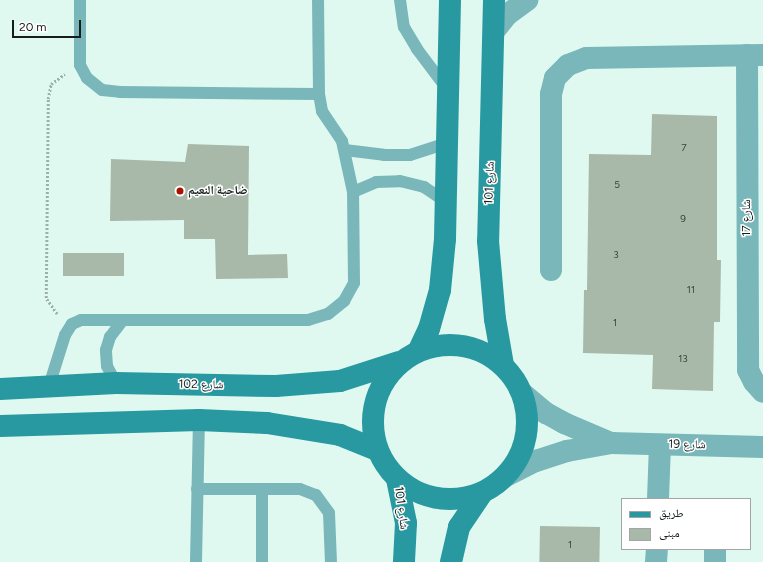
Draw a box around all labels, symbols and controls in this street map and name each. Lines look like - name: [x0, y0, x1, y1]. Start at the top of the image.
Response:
- scale bar: [14, 12, 83, 38]
- text: 20 m: [19, 20, 47, 34]
- house number: 7: [681, 142, 687, 154]
- street label: شارع 101: [482, 161, 498, 205]
- house number: 5: [614, 179, 620, 191]
- place label: ضاحية النعيم: [188, 184, 247, 198]
- marker: ضاحية النعيم: [175, 186, 185, 196]
- street label: شارع 17: [740, 199, 754, 237]
- house number: 9: [680, 213, 686, 225]
- house number: 3: [613, 249, 619, 261]
- house number: 11: [687, 284, 695, 296]
- house number: 1: [613, 317, 617, 329]
- house number: 13: [678, 353, 688, 365]
- street label: شارع 102: [178, 377, 224, 393]
- street label: شارع 19: [668, 437, 706, 453]
- street label: شارع 101: [391, 486, 411, 530]
- legend: [621, 498, 751, 550]
- text: طريق: [659, 506, 684, 520]
- text: مبنى: [659, 526, 680, 540]
- house number: 1: [568, 539, 572, 551]

